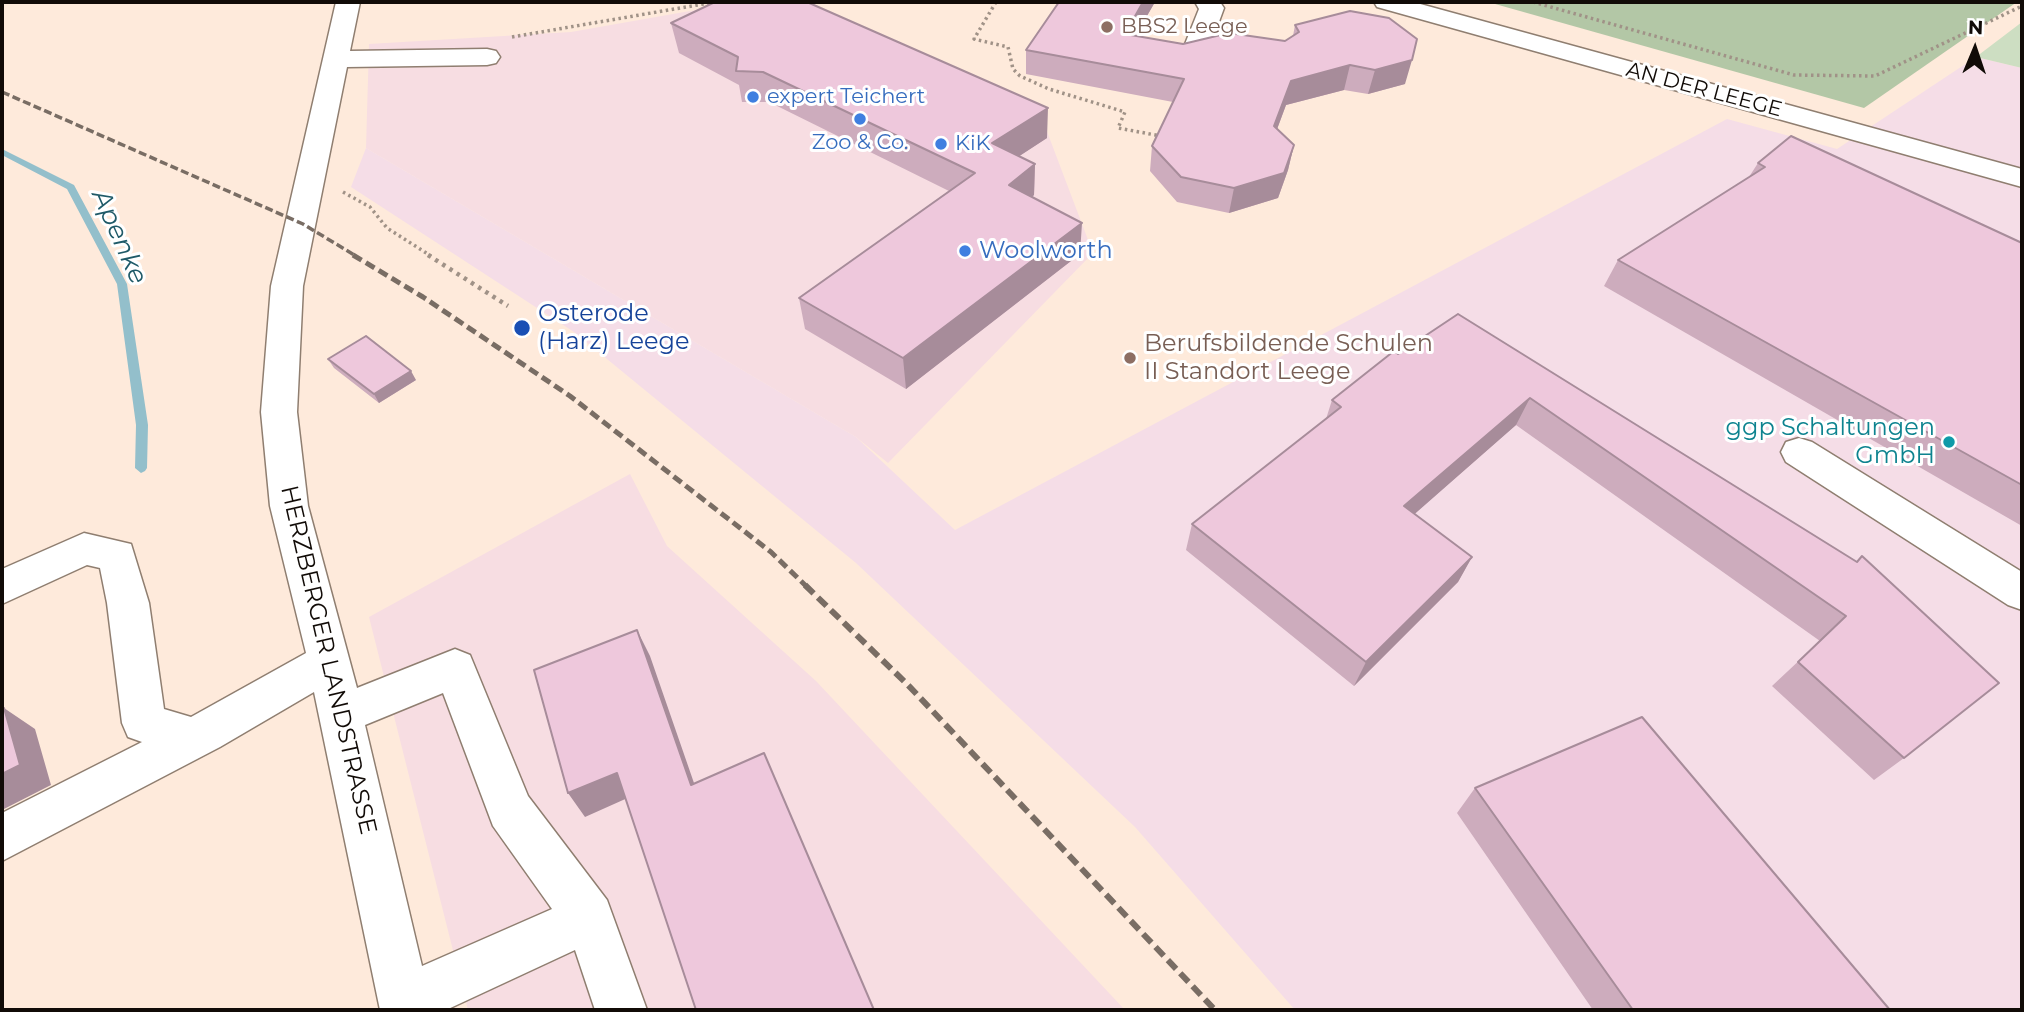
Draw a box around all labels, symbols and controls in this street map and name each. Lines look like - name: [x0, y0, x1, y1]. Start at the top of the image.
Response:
- place label: BBS2 Leege: [1121, 14, 1248, 40]
- north arrow: [1940, 14, 2010, 84]
- text: N: [1968, 16, 1984, 39]
- marker: BBS2 Leege: [1099, 19, 1115, 35]
- street label: AN DER LEEGE: [1623, 57, 1785, 123]
- place label: expert Teichert: [767, 84, 925, 110]
- marker: expert Teichert: [745, 89, 761, 105]
- marker: Zoo & Co.: [852, 111, 868, 127]
- place label: Zoo & Co.: [812, 130, 908, 156]
- place label: KiK: [955, 131, 991, 157]
- marker: KiK: [933, 136, 949, 152]
- water label: Apenke: [84, 185, 154, 289]
- place label: Woolworth: [979, 237, 1113, 265]
- marker: Woolworth: [957, 243, 973, 259]
- place label: Osterode (Harz) Leege: [538, 300, 690, 356]
- marker: Osterode (Harz) Leege: [512, 318, 532, 338]
- place label: Berufsbildende Schulen II Standort Leege: [1144, 330, 1433, 386]
- marker: Berufsbildende Schulen II Standort Leege: [1122, 350, 1138, 366]
- place label: ggp Schaltungen GmbH: [1726, 414, 1935, 470]
- marker: ggp Schaltungen GmbH: [1941, 434, 1957, 450]
- street label: HERZBERGER LANDSTRASSE: [274, 483, 382, 837]

